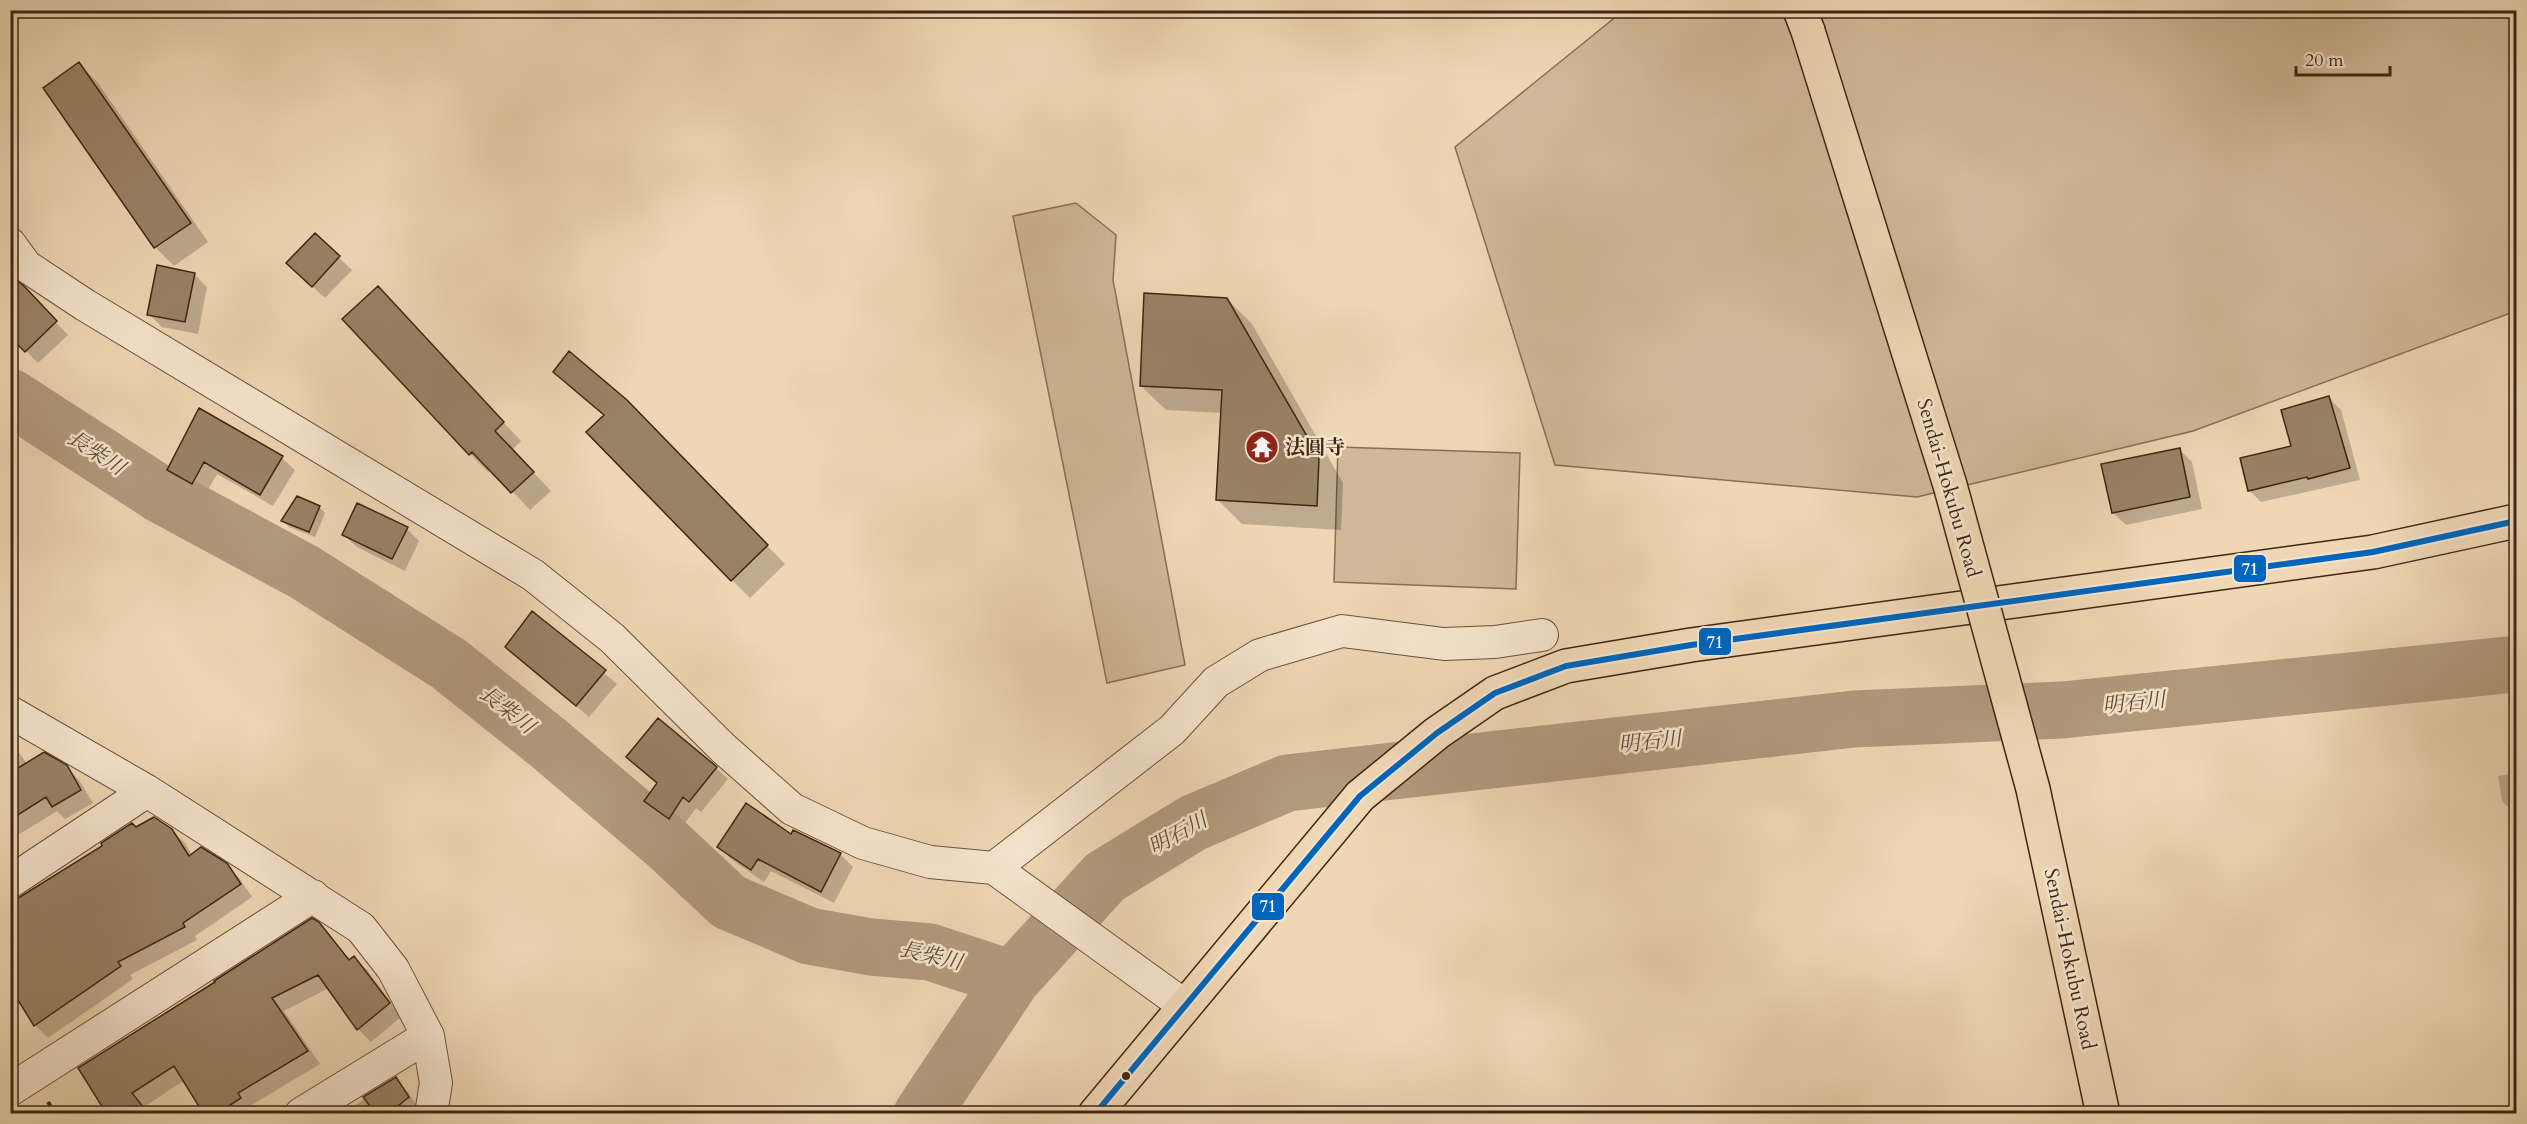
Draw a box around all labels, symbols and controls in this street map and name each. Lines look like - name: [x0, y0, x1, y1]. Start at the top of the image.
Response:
- scale bar: [2296, 39, 2390, 77]
- text: 20 m: [2305, 48, 2344, 73]
- street label: Sendai-Hokubu Road: [1911, 396, 1988, 581]
- water label: 長柴川: [62, 424, 132, 483]
- temple icon: 法圓寺: [1244, 429, 1280, 465]
- place label: 法圓寺: [1285, 434, 1345, 461]
- line badge: 71: [2233, 554, 2267, 583]
- text: 71: [2242, 559, 2258, 581]
- line badge: 71: [1698, 627, 1732, 656]
- text: 71: [1707, 632, 1723, 654]
- water label: 長柴川: [473, 679, 542, 742]
- water label: 明石川: [2101, 685, 2169, 721]
- water label: 明石川: [1617, 724, 1685, 760]
- water label: 明石川: [1143, 805, 1214, 862]
- street label: Sendai-Hokubu Road: [2038, 866, 2102, 1052]
- line badge: 71: [1251, 892, 1285, 921]
- text: 71: [1260, 896, 1276, 918]
- water label: 長柴川: [897, 935, 967, 978]
- unlabelled marker: [1120, 1070, 1132, 1082]

